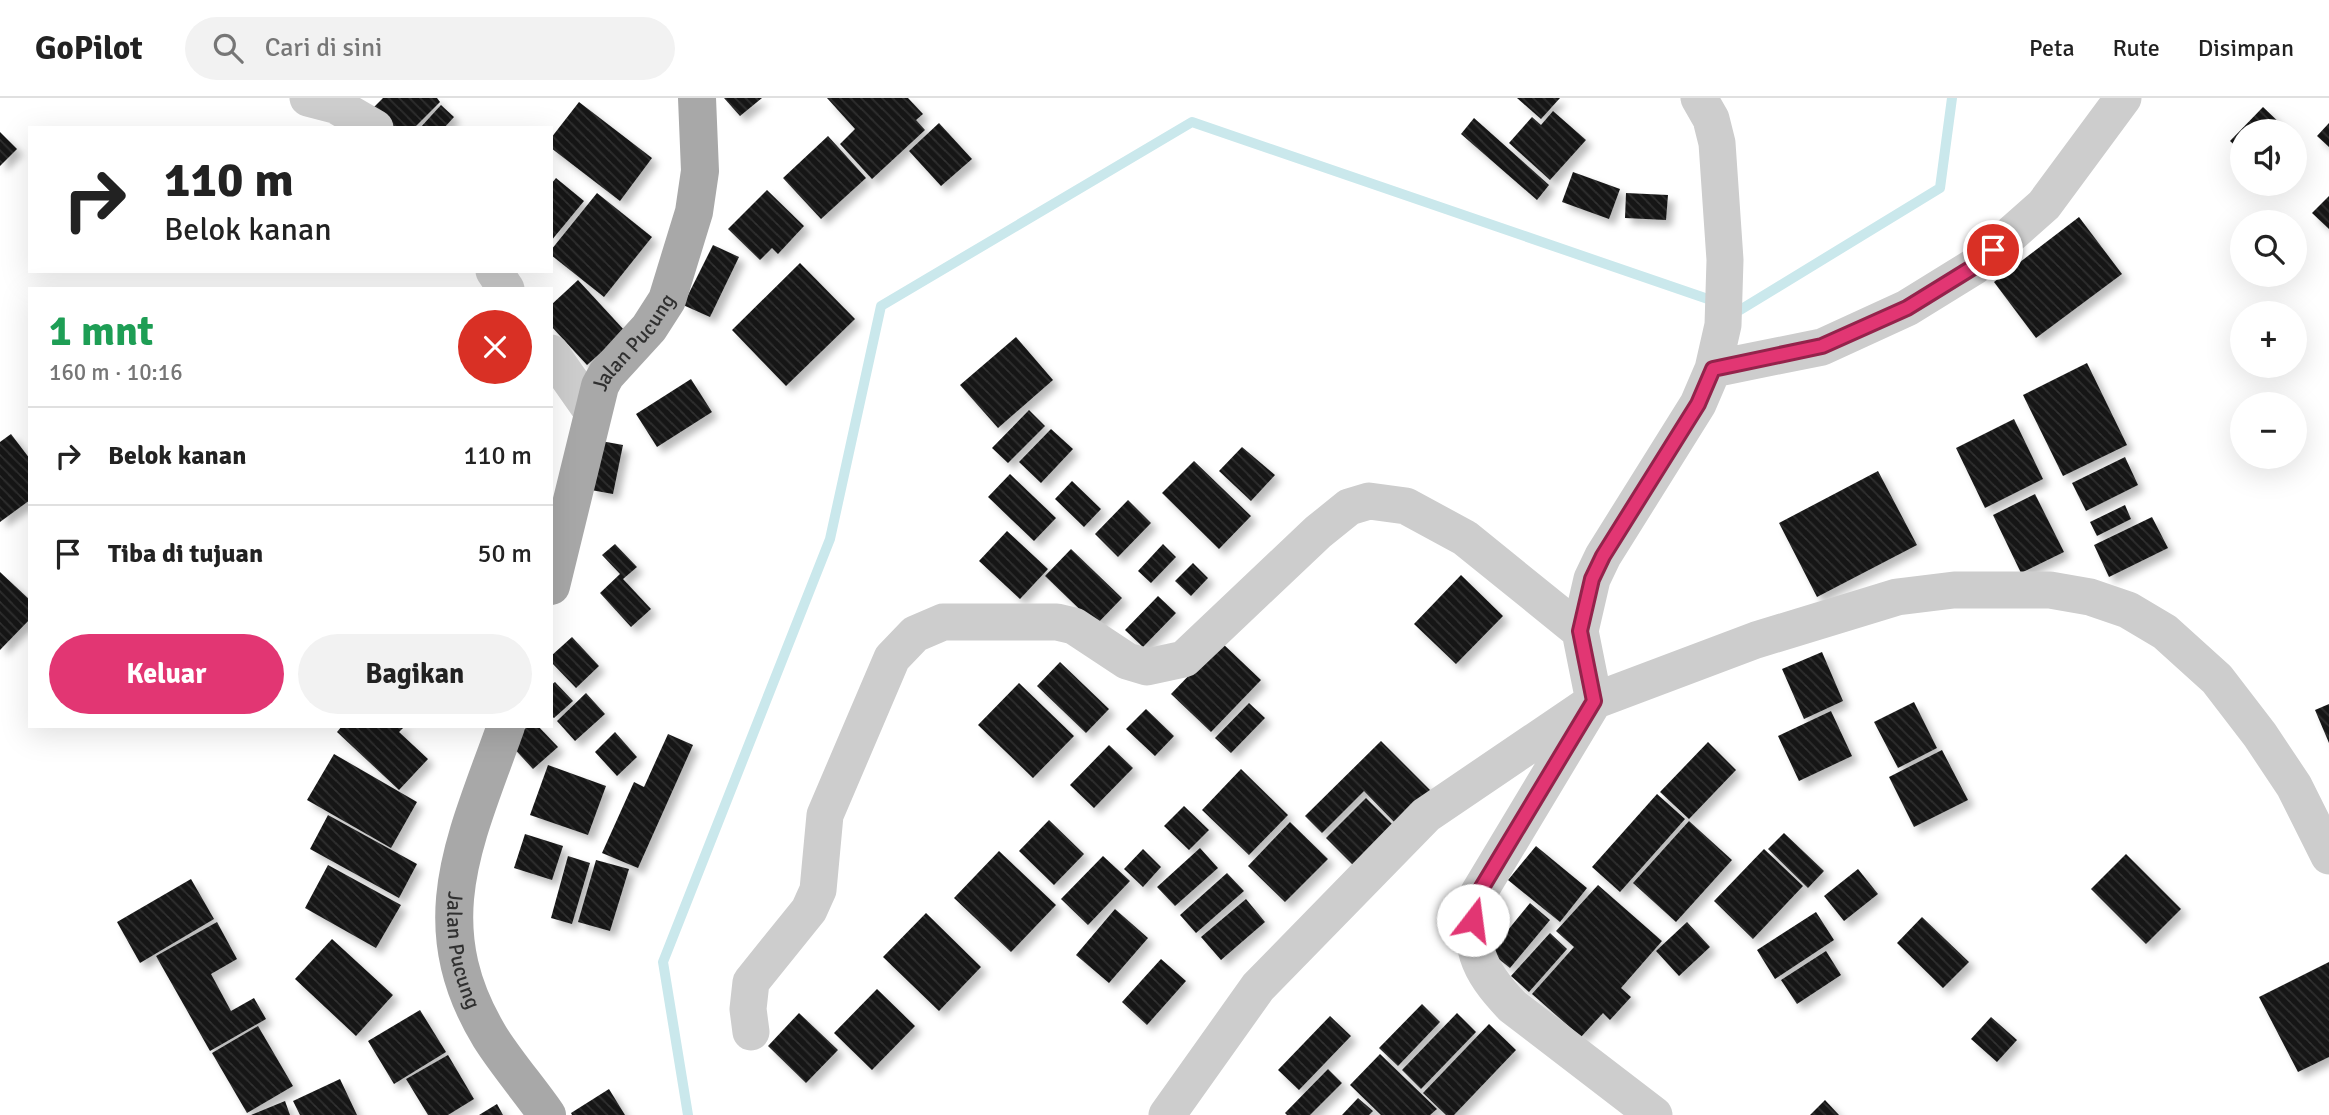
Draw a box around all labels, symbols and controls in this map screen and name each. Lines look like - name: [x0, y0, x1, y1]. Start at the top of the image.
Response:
- search box: [185, 17, 675, 80]
- text: GoPilot: [35, 28, 143, 69]
- icon: search: [209, 29, 247, 67]
- text: Cari di sini: [265, 32, 382, 64]
- text: Peta: [2029, 33, 2075, 63]
- text: Rute: [2113, 33, 2160, 63]
- text: Disimpan: [2198, 33, 2294, 63]
- map controls: [2230, 119, 2307, 469]
- button: sound: [2230, 119, 2307, 196]
- text: 110 m: [164, 150, 294, 210]
- icon: right: [49, 154, 140, 245]
- text: Belok kanan: [164, 210, 332, 249]
- button: search: [2230, 210, 2307, 287]
- pin: [1963, 220, 2023, 280]
- icon: arrive: [1974, 231, 2012, 269]
- street label: Jalan Pucung: [586, 288, 681, 394]
- button: +: [2230, 301, 2307, 378]
- text: 1 mnt: [49, 306, 154, 357]
- button: close: [458, 310, 532, 384]
- text: 160 m · 10:16: [49, 358, 183, 387]
- button: −: [2230, 392, 2307, 469]
- icon: right: [49, 437, 87, 475]
- text: Belok kanan: [108, 440, 246, 472]
- text: 110 m: [463, 440, 532, 472]
- icon: arrive: [49, 535, 87, 573]
- text: Tiba di tujuan: [108, 538, 263, 570]
- text: 50 m: [477, 538, 532, 570]
- button: Keluar: [49, 634, 284, 714]
- button: Bagikan: [298, 634, 532, 714]
- position arrow: [1436, 883, 1510, 957]
- street label: Jalan Pucung: [441, 890, 486, 1013]

